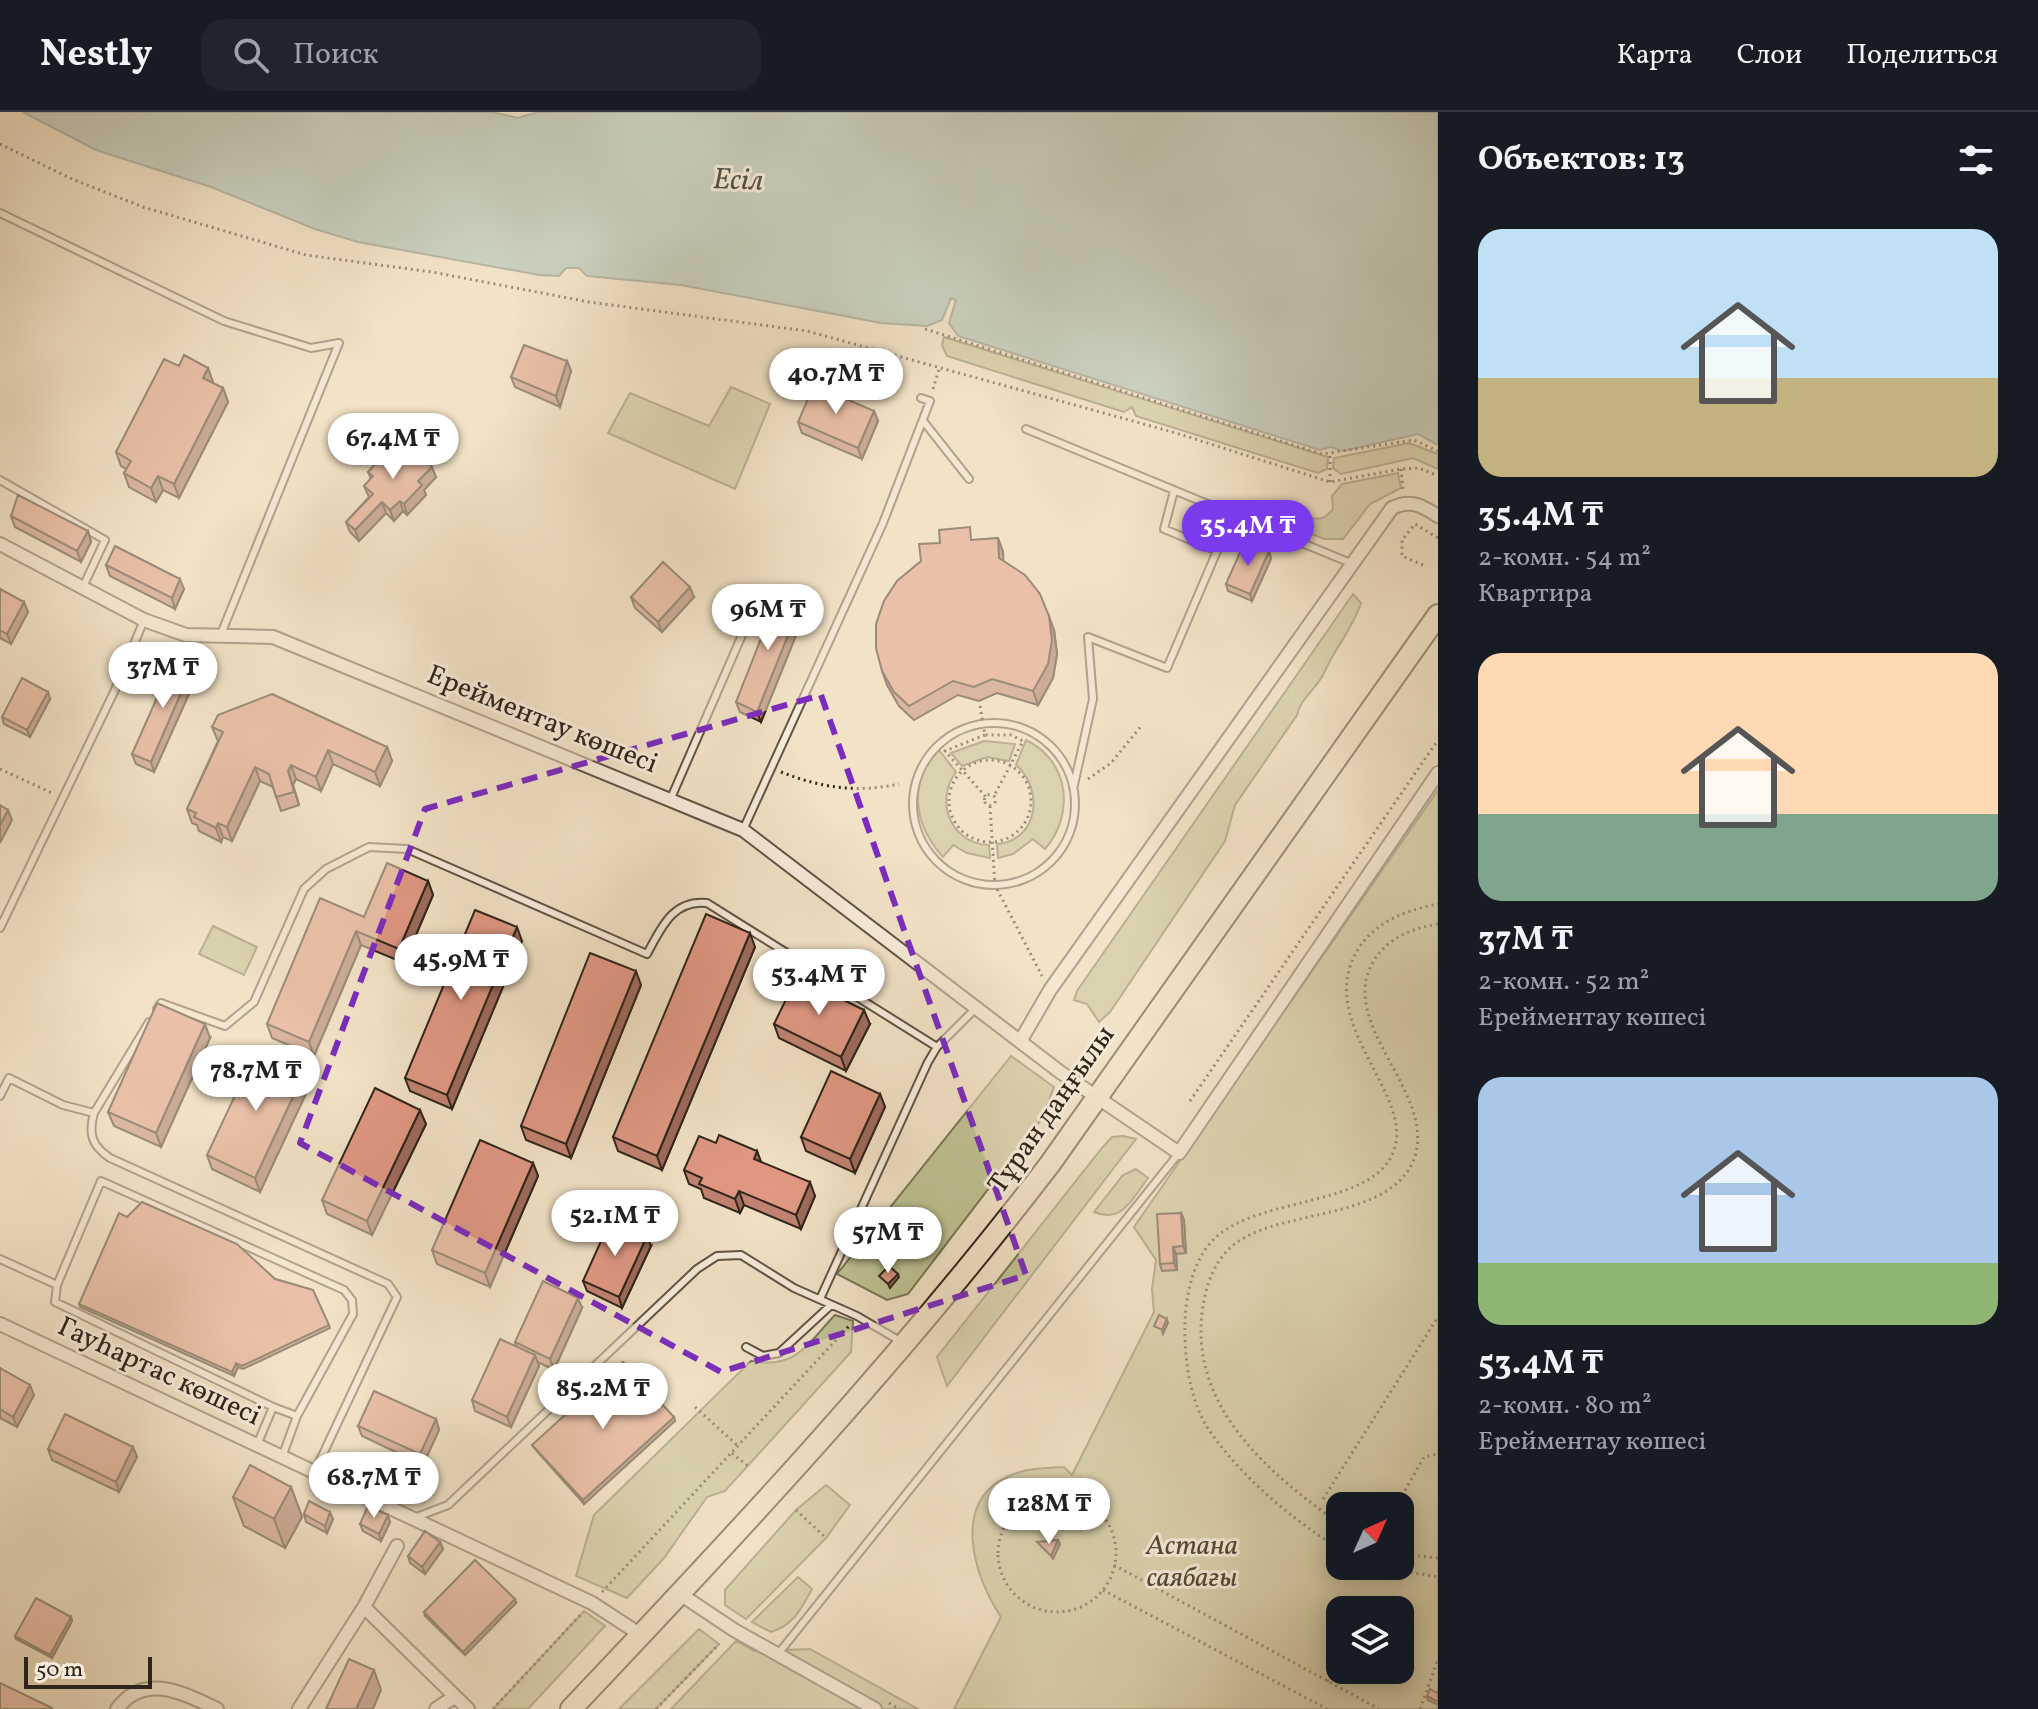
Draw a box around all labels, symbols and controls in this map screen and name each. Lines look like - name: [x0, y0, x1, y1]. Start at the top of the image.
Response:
- search box: [201, 19, 761, 91]
- text: Nestly: [40, 29, 153, 82]
- icon: search: [229, 33, 273, 77]
- text: Поиск: [293, 34, 379, 76]
- text: Карта: [1617, 36, 1693, 75]
- text: Слои: [1737, 36, 1802, 75]
- text: Поделиться: [1846, 36, 1998, 75]
- text: Объектов: 13: [1478, 137, 1685, 184]
- icon: filters: [1954, 138, 1998, 182]
- water label: Есіл: [712, 159, 764, 203]
- icon: home: [1666, 281, 1810, 425]
- pin: 40.7M ₸: [762, 348, 910, 416]
- text: 40.7M ₸: [787, 356, 885, 392]
- pin: 67.4M ₸: [319, 413, 467, 481]
- text: 67.4M ₸: [346, 421, 440, 457]
- text: 35.4M ₸: [1478, 493, 1604, 540]
- pin: 35.4M ₸: [1174, 500, 1322, 568]
- text: 35.4M ₸: [1200, 508, 1296, 544]
- text: 2-комн. · 54 m²: [1478, 540, 1651, 576]
- text: Квартира: [1478, 576, 1592, 612]
- pin: 96M ₸: [712, 584, 824, 652]
- text: 96M ₸: [730, 592, 806, 628]
- pin: 37M ₸: [107, 642, 219, 710]
- text: 37M ₸: [126, 650, 200, 686]
- street label: Ерейментау көшесі: [421, 656, 663, 784]
- icon: home: [1666, 705, 1810, 849]
- text: 37M ₸: [1478, 917, 1574, 964]
- pin: 45.9M ₸: [387, 934, 535, 1002]
- text: 45.9M ₸: [413, 942, 509, 978]
- pin: 53.4M ₸: [745, 949, 893, 1017]
- text: 53.4M ₸: [771, 957, 867, 993]
- text: 2-комн. · 52 m²: [1478, 964, 1649, 1000]
- text: Ерейментау көшесі: [1478, 1000, 1706, 1036]
- street label: Тұран даңғылы: [979, 1018, 1125, 1202]
- pin: 78.7M ₸: [182, 1045, 330, 1113]
- text: 78.7M ₸: [210, 1053, 302, 1089]
- icon: home: [1666, 1129, 1810, 1273]
- pin: 52.1M ₸: [541, 1190, 689, 1258]
- text: 52.1M ₸: [569, 1198, 661, 1234]
- pin: 57M ₸: [832, 1207, 944, 1275]
- text: 57M ₸: [852, 1215, 924, 1251]
- street label: Гауhартас көшесі: [51, 1308, 267, 1436]
- text: 53.4M ₸: [1478, 1341, 1604, 1388]
- pin: 85.2M ₸: [529, 1363, 677, 1431]
- text: 85.2M ₸: [556, 1371, 650, 1407]
- text: 2-комн. · 80 m²: [1478, 1388, 1652, 1424]
- text: Ерейментау көшесі: [1478, 1424, 1706, 1460]
- pin: 68.7M ₸: [300, 1452, 448, 1520]
- text: 68.7M ₸: [327, 1460, 421, 1496]
- pin: 128M ₸: [984, 1478, 1114, 1546]
- text: 128M ₸: [1006, 1486, 1092, 1522]
- north arrow: [1326, 1492, 1414, 1580]
- map controls: [1326, 1492, 1414, 1684]
- park label: Астана саябағы: [1145, 1527, 1238, 1598]
- button: layers: [1326, 1596, 1414, 1684]
- scale bar: [24, 1653, 152, 1689]
- text: 50 m: [36, 1655, 83, 1686]

